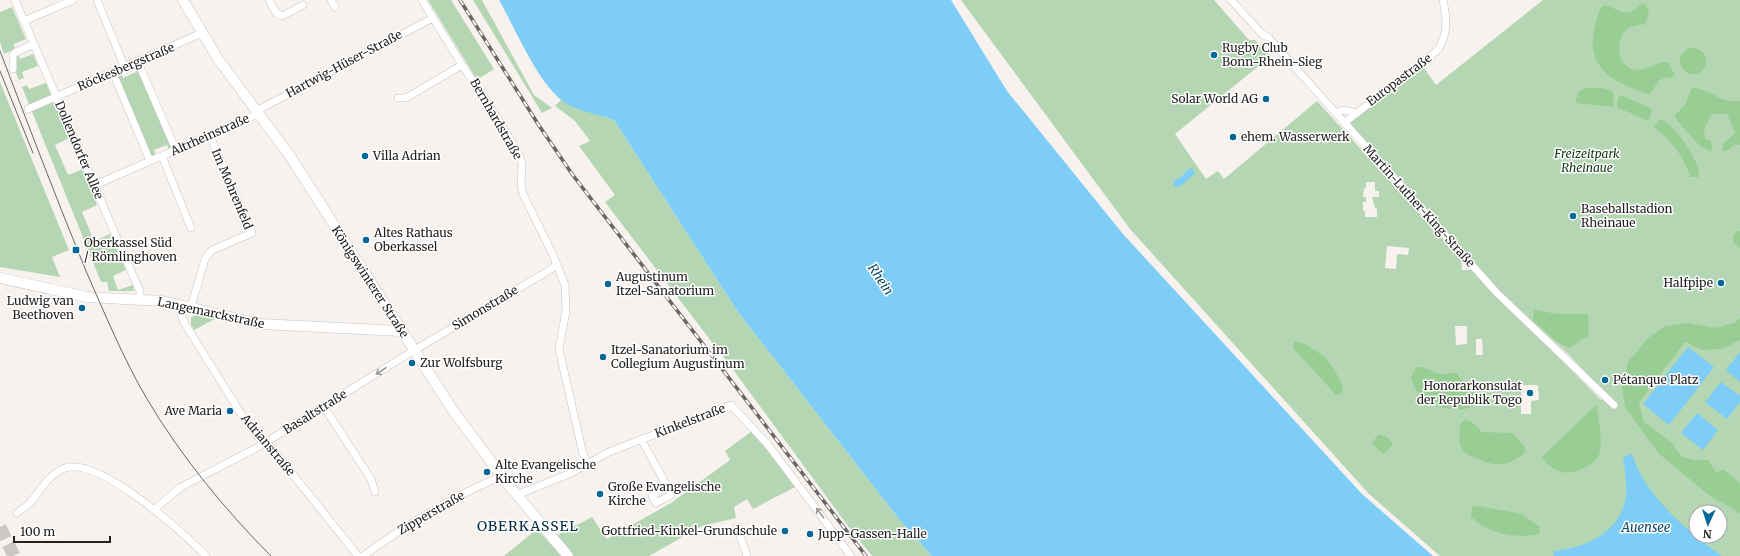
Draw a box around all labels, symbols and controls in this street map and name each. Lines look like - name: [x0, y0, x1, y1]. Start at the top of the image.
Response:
- street label: Hartwig-Hüser-Straße: [283, 27, 404, 101]
- street label: Röckesbergstraße: [75, 39, 176, 94]
- place label: Rugby Club Bonn-Rhein-Sieg: [1222, 40, 1323, 69]
- marker: Rugby Club Bonn-Rhein-Sieg: [1209, 50, 1219, 60]
- street label: Europastraße: [1363, 50, 1434, 109]
- street label: Bernhardstraße: [467, 75, 526, 162]
- place label: Solar World AG: [1171, 91, 1258, 106]
- marker: Solar World AG: [1261, 94, 1271, 104]
- street label: Dollendorfer Allee: [52, 98, 107, 201]
- street label: Altrheinstraße: [167, 110, 251, 159]
- place label: ehem. Wasserwerk: [1241, 129, 1350, 144]
- marker: ehem. Wasserwerk: [1228, 132, 1238, 142]
- street label: Martin-Luther-King-Straße: [1360, 141, 1478, 270]
- street label: Im Mohrenfeld: [209, 146, 256, 232]
- park label: Freizeitpark Rheinaue: [1553, 146, 1620, 175]
- place label: Villa Adrian: [372, 148, 441, 163]
- marker: Villa Adrian: [360, 151, 370, 161]
- place label: Baseballstadion Rheinaue: [1581, 201, 1672, 230]
- marker: Baseballstadion Rheinaue: [1568, 211, 1578, 221]
- street label: Königswinterer Straße: [329, 223, 412, 340]
- place label: Altes Rathaus Oberkassel: [373, 225, 453, 254]
- place label: Oberkassel Süd / Römlinghoven: [84, 235, 177, 264]
- marker: Altes Rathaus Oberkassel: [361, 235, 371, 245]
- marker: Oberkassel Süd / Römlinghoven: [71, 245, 81, 255]
- water label: Rhein: [864, 260, 897, 298]
- place label: Augustinum Itzel-Sanatorium: [615, 269, 714, 298]
- place label: Halfpipe: [1664, 275, 1713, 290]
- marker: Halfpipe: [1716, 278, 1726, 288]
- marker: Augustinum Itzel-Sanatorium: [603, 279, 613, 289]
- street label: Simonstraße: [449, 282, 520, 333]
- place label: Ludwig van Beethoven: [7, 293, 74, 322]
- street label: Langemarckstraße: [156, 294, 266, 331]
- marker: Ludwig van Beethoven: [77, 303, 87, 313]
- place label: Itzel-Sanatorium im Collegium Augustinum: [611, 342, 745, 371]
- marker: Itzel-Sanatorium im Collegium Augustinum: [598, 352, 608, 362]
- place label: Zur Wolfsburg: [420, 355, 503, 370]
- marker: Zur Wolfsburg: [407, 358, 417, 368]
- one-way arrow: [376, 367, 387, 375]
- place label: Pétanque Platz: [1613, 372, 1699, 387]
- marker: Pétanque Platz: [1600, 375, 1610, 385]
- place label: Honorarkonsulat der Republik Togo: [1417, 378, 1522, 407]
- street label: Basaltstraße: [280, 386, 349, 437]
- marker: Honorarkonsulat der Republik Togo: [1525, 388, 1535, 398]
- street label: Kinkelstraße: [652, 400, 727, 441]
- place label: Ave Maria: [163, 403, 223, 418]
- marker: Ave Maria: [225, 406, 235, 416]
- street label: Adrianstraße: [238, 410, 299, 479]
- place label: Alte Evangelische Kirche: [494, 457, 596, 486]
- marker: Alte Evangelische Kirche: [482, 467, 492, 477]
- place label: Große Evangelische Kirche: [608, 479, 721, 508]
- street label: Zipperstraße: [395, 487, 467, 538]
- marker: Große Evangelische Kirche: [595, 489, 605, 499]
- north arrow: [1688, 504, 1728, 544]
- one-way arrow: [816, 508, 824, 519]
- district label: OBERKASSEL: [477, 517, 579, 535]
- scale bar: [14, 518, 110, 544]
- water label: Auensee: [1621, 519, 1671, 536]
- place label: Gottfried-Kinkel-Grundschule: [601, 523, 777, 538]
- text: 100 m: [20, 524, 55, 539]
- marker: Gottfried-Kinkel-Grundschule: [780, 526, 790, 536]
- place label: Jupp-Gassen-Halle: [817, 526, 927, 541]
- text: N: [1702, 527, 1712, 541]
- marker: Jupp-Gassen-Halle: [805, 529, 815, 539]

